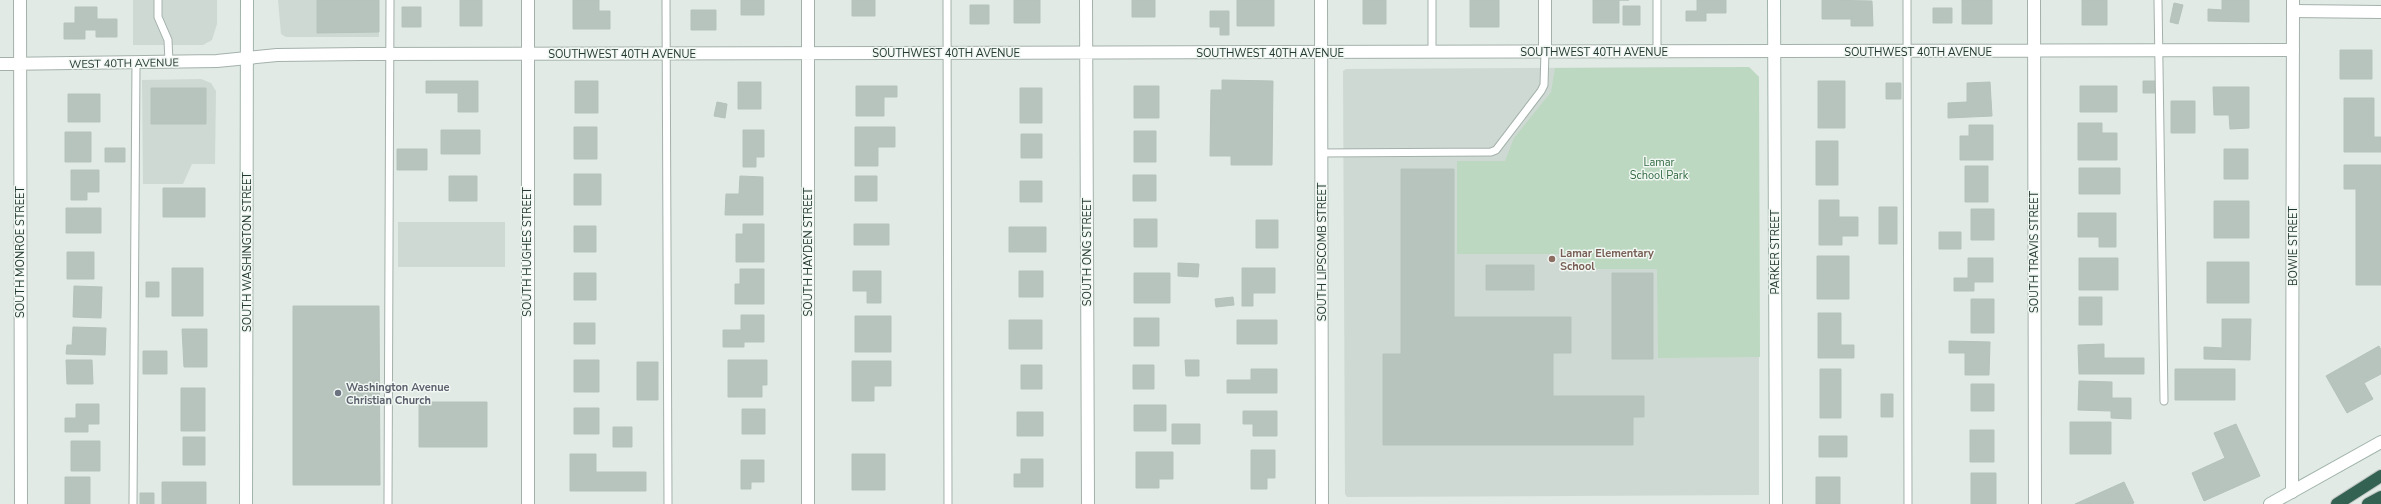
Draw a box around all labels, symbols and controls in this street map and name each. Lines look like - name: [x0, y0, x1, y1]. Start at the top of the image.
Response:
- street label: SOUTHWEST 40TH AVENUE: [1520, 45, 1668, 60]
- street label: SOUTHWEST 40TH AVENUE: [1844, 45, 1992, 60]
- street label: SOUTHWEST 40TH AVENUE: [872, 46, 1020, 61]
- street label: SOUTHWEST 40TH AVENUE: [1196, 46, 1344, 61]
- street label: SOUTHWEST 40TH AVENUE: [548, 47, 696, 62]
- street label: WEST 40TH AVENUE: [69, 55, 179, 72]
- park label: Lamar School Park: [1630, 155, 1689, 183]
- street label: SOUTH WASHINGTON STREET: [240, 172, 255, 332]
- street label: SOUTH LIPSCOMB STREET: [1315, 182, 1330, 321]
- street label: SOUTH MONROE STREET: [13, 186, 28, 318]
- street label: SOUTH HUGHES STREET: [520, 187, 535, 317]
- street label: SOUTH HAYDEN STREET: [801, 187, 816, 316]
- street label: SOUTH TRAVIS STREET: [2027, 191, 2042, 313]
- street label: SOUTH ONG STREET: [1080, 197, 1095, 306]
- street label: BOWIE STREET: [2286, 206, 2301, 286]
- street label: PARKER STREET: [1768, 209, 1783, 294]
- place label: Lamar Elementary School: [1560, 246, 1654, 274]
- marker: Lamar Elementary School: [1547, 254, 1557, 264]
- place label: Washington Avenue Christian Church: [346, 380, 450, 408]
- marker: Washington Avenue Christian Church: [333, 388, 343, 398]

